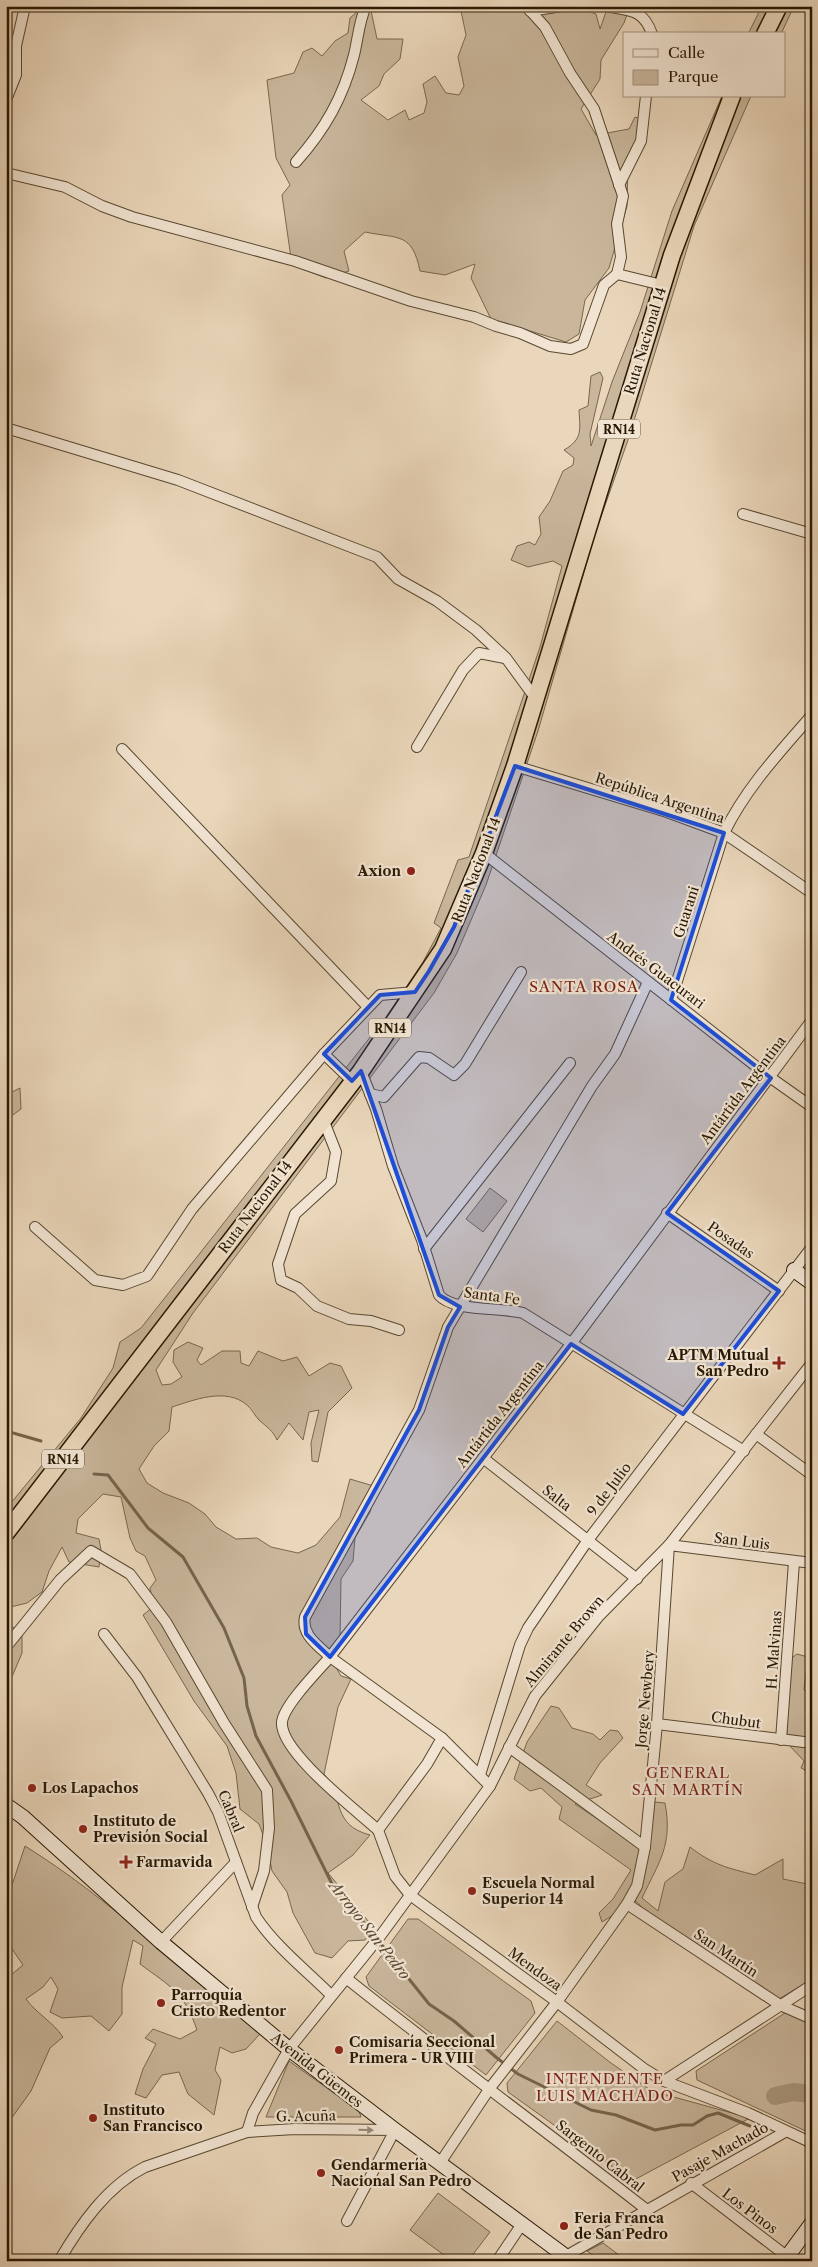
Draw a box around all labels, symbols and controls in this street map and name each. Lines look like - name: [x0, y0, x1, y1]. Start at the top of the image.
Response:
- legend: [623, 32, 786, 98]
- text: Calle: [668, 43, 705, 62]
- text: Parque: [668, 67, 718, 86]
- street label: Ruta Nacional 14: [620, 285, 670, 397]
- road number: RN14: [598, 419, 640, 438]
- street label: República Argentina: [593, 769, 728, 828]
- street label: Ruta Nacional 14: [448, 815, 504, 925]
- place label: Axion: [357, 862, 401, 880]
- marker: Axion: [405, 865, 417, 877]
- street label: Guarani: [669, 884, 703, 940]
- street label: Andrés Guacurari: [603, 927, 708, 1013]
- district label: SANTA ROSA: [529, 977, 639, 996]
- road number: RN14: [369, 1018, 411, 1038]
- street label: Antártida Argentina: [696, 1032, 790, 1149]
- street label: Ruta Nacional 14: [214, 1157, 296, 1257]
- street label: Posadas: [704, 1217, 758, 1263]
- street label: Santa Fe: [463, 1283, 521, 1309]
- place label: APTM Mutual San Pedro: [667, 1346, 769, 1380]
- street label: Antártida Argentina: [452, 1356, 548, 1472]
- marker: APTM Mutual San Pedro: [773, 1357, 785, 1369]
- road number: RN14: [42, 1450, 84, 1468]
- street label: 9 de Julio: [583, 1459, 635, 1519]
- street label: Salta: [539, 1481, 576, 1515]
- street label: San Luis: [713, 1529, 771, 1553]
- street label: Almirante Brown: [520, 1591, 608, 1691]
- street label: H. Malvinas: [762, 1610, 786, 1690]
- street label: Jorge Newbery: [632, 1649, 658, 1751]
- street label: Chubut: [710, 1708, 762, 1732]
- district label: GENERAL SAN MARTÍN: [632, 1763, 744, 1799]
- place label: Los Lapachos: [42, 1779, 139, 1797]
- marker: Los Lapachos: [26, 1782, 38, 1794]
- street label: Cabral: [214, 1787, 248, 1835]
- place label: Instituto de Previsión Social: [93, 1812, 208, 1846]
- marker: Instituto de Previsión Social: [77, 1823, 89, 1835]
- place label: Farmavida: [136, 1853, 213, 1871]
- marker: Farmavida: [120, 1856, 132, 1868]
- place label: Escuela Normal Superior 14: [482, 1874, 595, 1908]
- water label: Arroyo San Pedro: [324, 1875, 415, 1983]
- marker: Escuela Normal Superior 14: [466, 1885, 478, 1897]
- street label: San Martín: [691, 1925, 762, 1981]
- street label: Mendoza: [505, 1943, 566, 1995]
- place label: Parroquía Cristo Redentor: [171, 1986, 286, 2020]
- marker: Parroquía Cristo Redentor: [155, 1997, 167, 2009]
- street label: Avenida Güemes: [267, 2028, 366, 2111]
- place label: Comisaría Seccional Primera - UR VIII: [349, 2033, 495, 2067]
- marker: Comisaría Seccional Primera - UR VIII: [333, 2044, 345, 2056]
- district label: INTENDENTE LUIS MACHADO: [536, 2069, 674, 2105]
- place label: Instituto San Francisco: [103, 2101, 203, 2135]
- street label: G. Acuña: [276, 2106, 337, 2126]
- marker: Instituto San Francisco: [87, 2112, 99, 2124]
- street label: Sargento Cabral: [552, 2116, 648, 2196]
- street label: Pasaje Machado: [669, 2118, 771, 2186]
- one-way arrow: [358, 2126, 374, 2134]
- place label: Gendarmería Nacional San Pedro: [331, 2156, 471, 2190]
- marker: Gendarmería Nacional San Pedro: [315, 2167, 327, 2179]
- street label: Los Pinos: [719, 2184, 781, 2238]
- place label: Feria Franca de San Pedro: [574, 2209, 668, 2243]
- marker: Feria Franca de San Pedro: [558, 2220, 570, 2232]

